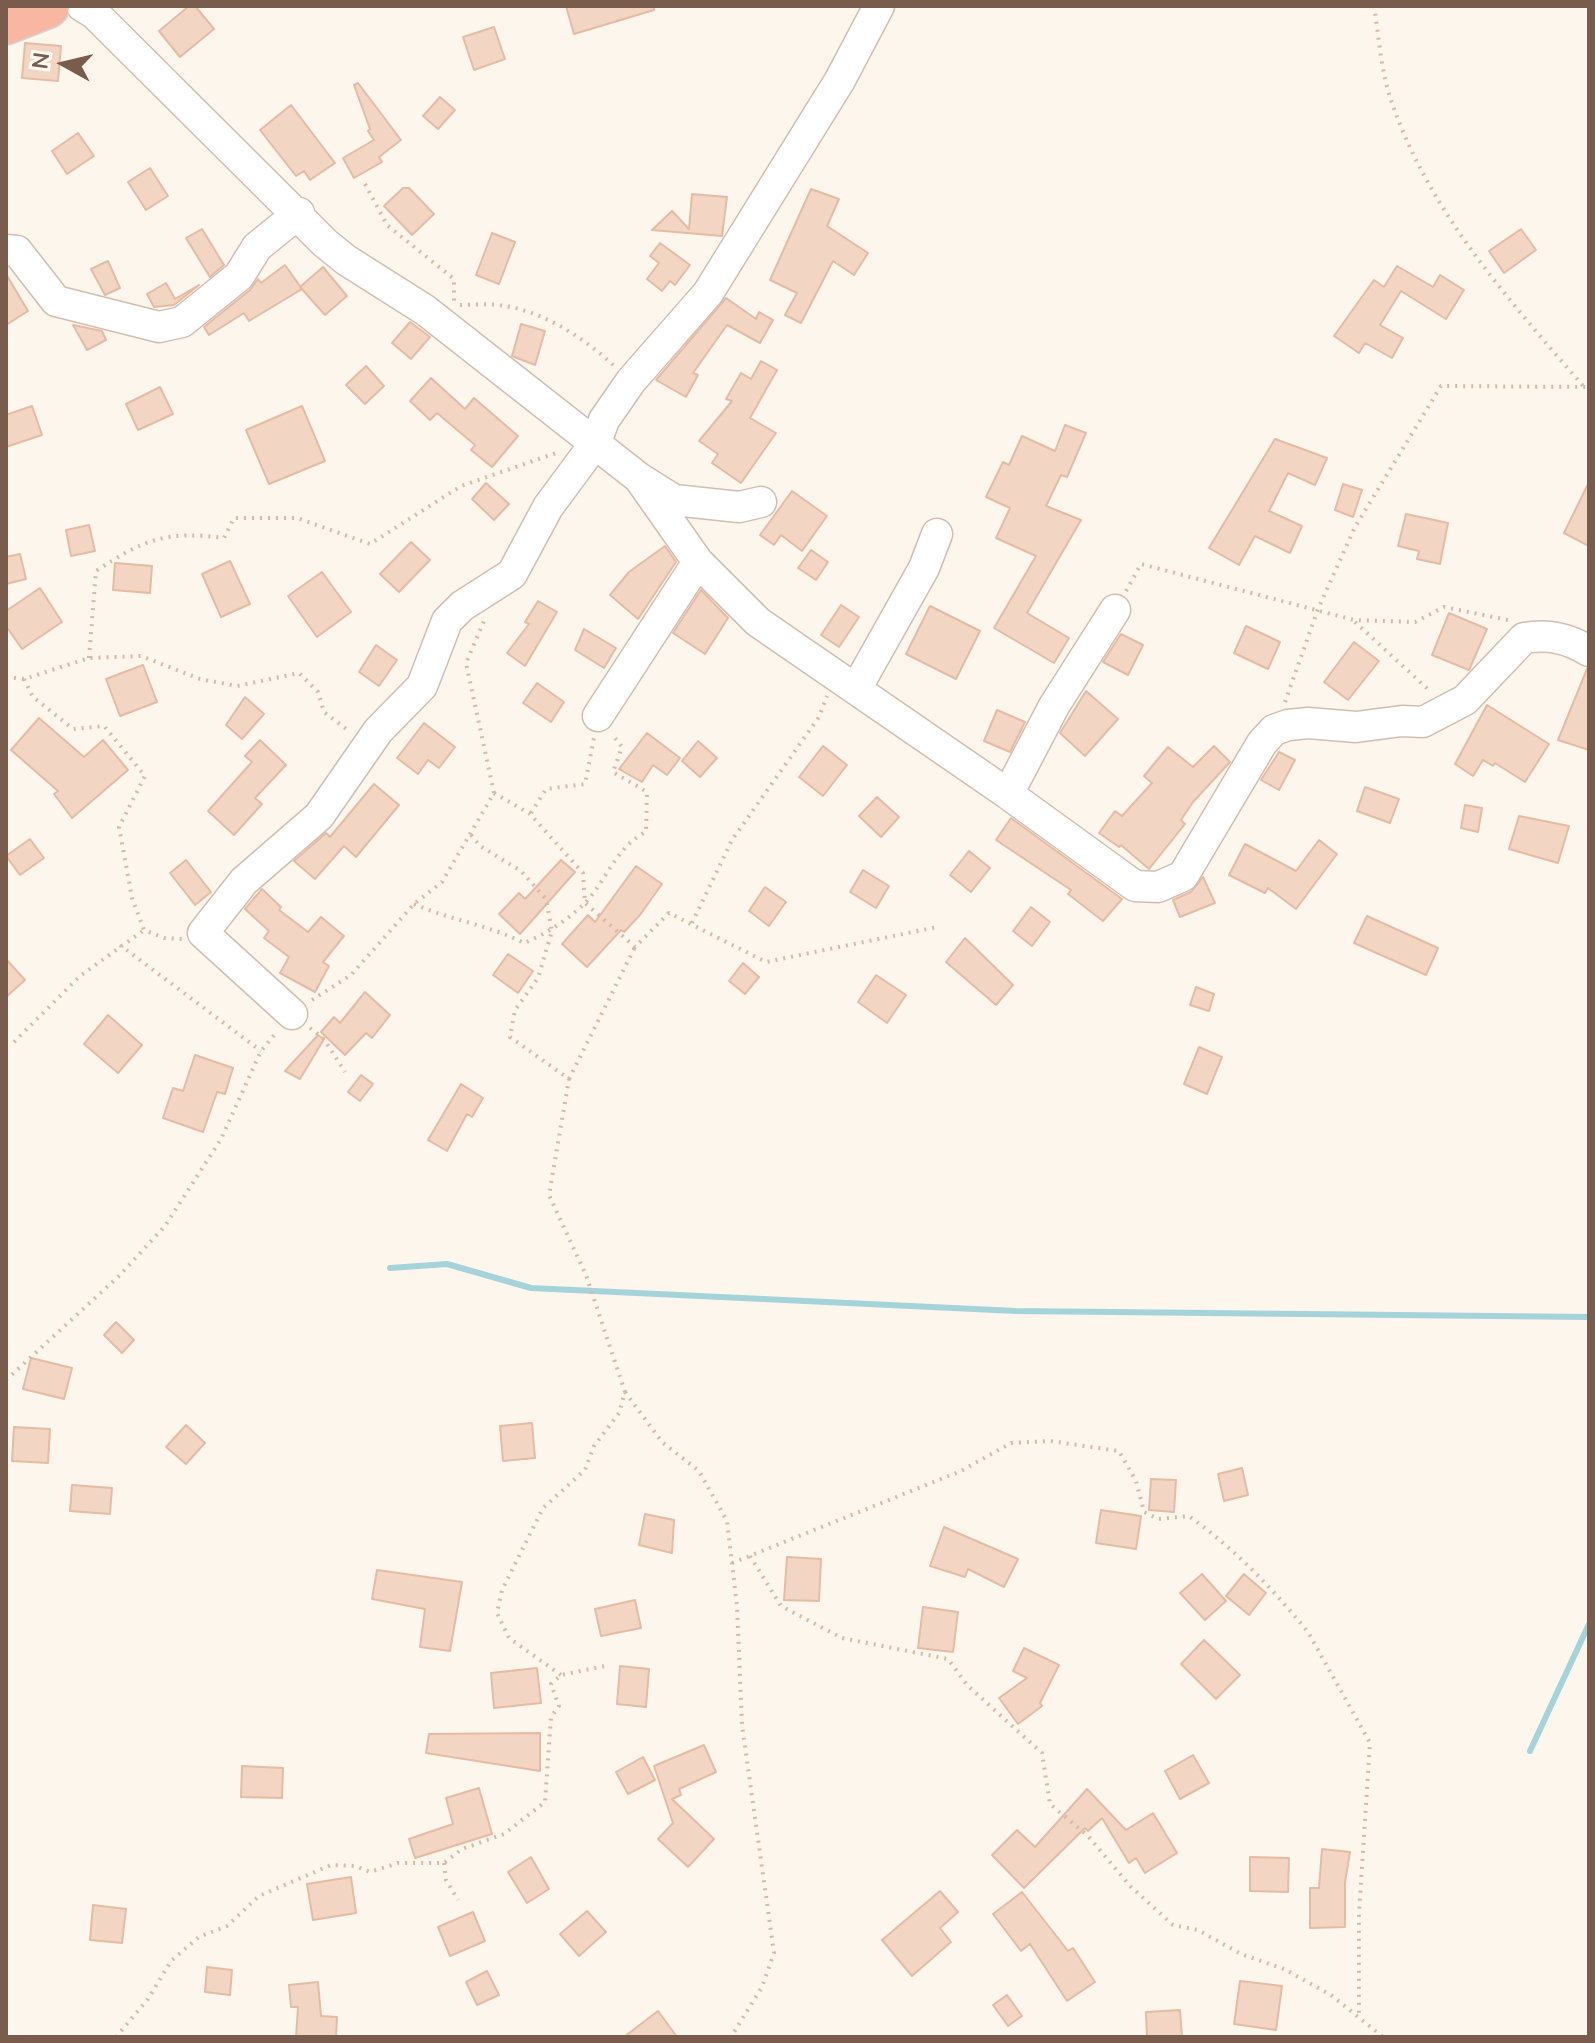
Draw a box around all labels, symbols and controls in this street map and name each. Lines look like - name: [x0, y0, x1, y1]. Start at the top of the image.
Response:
- north arrow: [24, 24, 104, 104]
- text: N: [25, 50, 55, 71]

